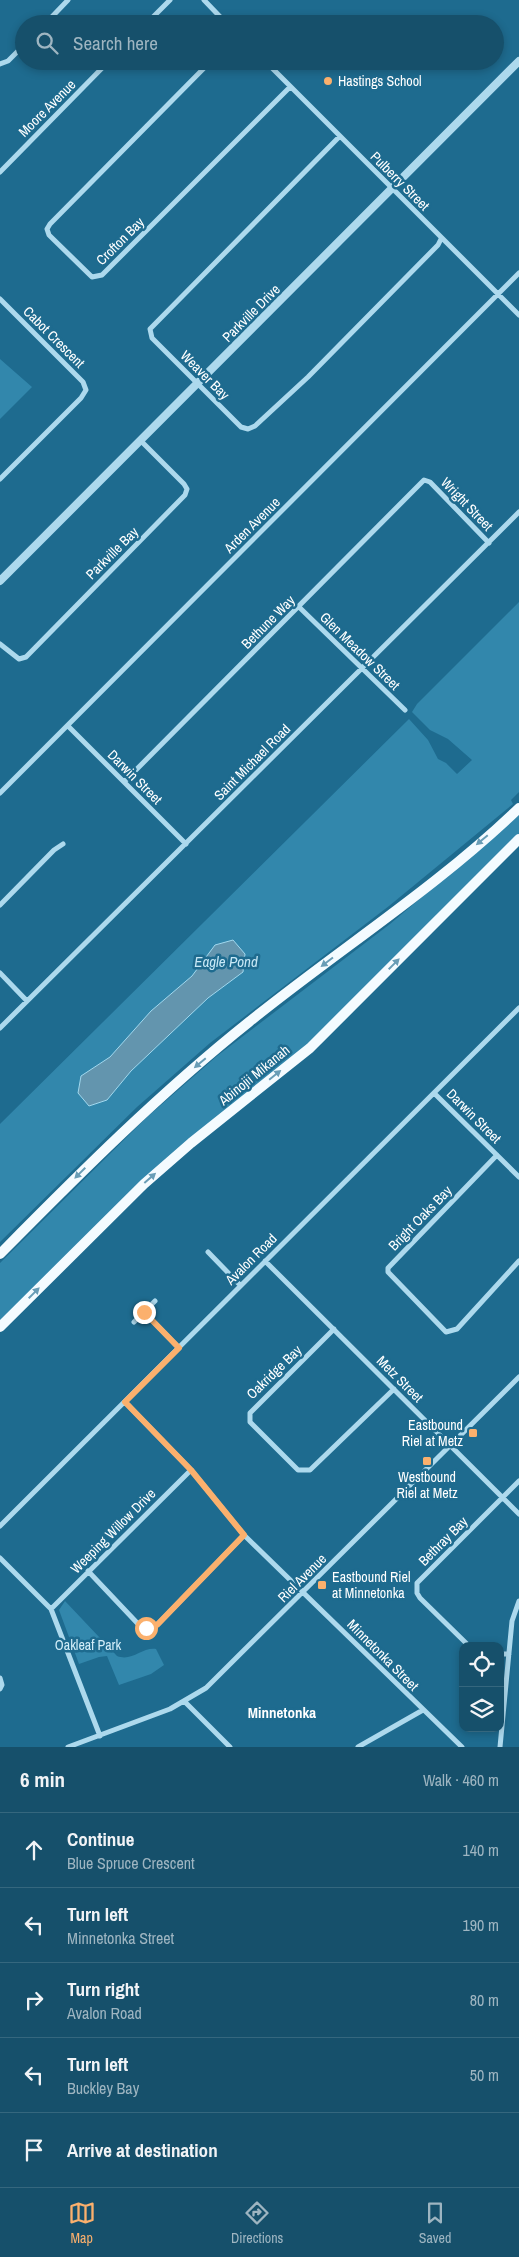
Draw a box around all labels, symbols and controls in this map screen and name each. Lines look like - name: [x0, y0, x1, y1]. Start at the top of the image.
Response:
- search box: [15, 15, 504, 70]
- icon: search: [33, 29, 61, 57]
- text: Search here: [73, 30, 158, 56]
- place label: Hastings School: [338, 72, 422, 90]
- marker: Hastings School: [322, 75, 334, 87]
- street label: Moore Avenue: [15, 76, 79, 140]
- street label: Pulberry Street: [367, 148, 433, 214]
- street label: Crofton Bay: [92, 213, 148, 269]
- street label: Parkville Drive: [218, 280, 284, 346]
- street label: Cabot Crescent: [19, 302, 89, 372]
- street label: Weaver Bay: [177, 347, 234, 404]
- street label: Wright Street: [437, 473, 497, 535]
- street label: Arden Avenue: [219, 493, 284, 558]
- street label: Parkville Bay: [82, 523, 142, 583]
- street label: Bethune Way: [237, 591, 299, 653]
- street label: Glen Meadow Street: [316, 608, 404, 694]
- street label: Saint Michael Road: [210, 720, 294, 804]
- street label: Darwin Street: [104, 746, 166, 808]
- one-way arrow: [477, 834, 489, 846]
- water label: Eagle Pond: [194, 951, 258, 972]
- one-way arrow: [320, 957, 334, 967]
- one-way arrow: [387, 958, 399, 970]
- street label: Abinojii Mikanah: [214, 1041, 293, 1110]
- one-way arrow: [194, 1057, 206, 1069]
- one-way arrow: [269, 1070, 282, 1081]
- street label: Darwin Street: [443, 1085, 505, 1147]
- one-way arrow: [74, 1167, 86, 1179]
- one-way arrow: [143, 1173, 156, 1184]
- street label: Bright Oaks Bay: [384, 1181, 456, 1254]
- street label: Avalon Road: [221, 1229, 281, 1289]
- one-way arrow: [28, 1287, 40, 1299]
- route end: [133, 1301, 156, 1324]
- street label: Oakridge Bay: [242, 1341, 306, 1403]
- street label: Metz Street: [373, 1352, 427, 1406]
- place label: Eastbound Riel at Metz: [402, 1416, 463, 1450]
- marker: Eastbound Riel at Metz: [467, 1427, 479, 1439]
- marker: Westbound Riel at Metz: [421, 1455, 433, 1467]
- place label: Westbound Riel at Metz: [396, 1468, 458, 1502]
- street label: Weeping Willow Drive: [67, 1485, 159, 1577]
- street label: Bethray Bay: [415, 1512, 472, 1569]
- street label: Riel Avenue: [274, 1550, 330, 1606]
- place label: Eastbound Riel at Minnetonka: [332, 1568, 411, 1602]
- marker: Eastbound Riel at Minnetonka: [316, 1579, 328, 1591]
- street label: Minnetonka Street: [343, 1615, 423, 1695]
- route start: [135, 1617, 158, 1640]
- park label: Oakleaf Park: [55, 1636, 121, 1654]
- map controls: [459, 1642, 504, 1732]
- button: locate: [459, 1642, 504, 1687]
- button: layers: [459, 1687, 504, 1732]
- district label: Minnetonka: [248, 1702, 316, 1723]
- text: 6 min: [20, 1765, 65, 1794]
- text: Walk · 460 m: [423, 1769, 499, 1791]
- text: Continue: [67, 1826, 135, 1852]
- icon: ahead: [20, 1836, 48, 1864]
- text: 140 m: [463, 1839, 499, 1861]
- text: Blue Spruce Crescent: [67, 1852, 195, 1874]
- text: Turn left: [67, 1901, 128, 1927]
- icon: left: [20, 1911, 48, 1939]
- text: 190 m: [463, 1914, 499, 1936]
- text: Minnetonka Street: [67, 1927, 174, 1949]
- text: Turn right: [67, 1976, 139, 2002]
- icon: right: [20, 1986, 48, 2014]
- text: 80 m: [470, 1989, 499, 2011]
- text: Avalon Road: [67, 2002, 142, 2024]
- text: Turn left: [67, 2051, 128, 2077]
- icon: left: [20, 2061, 48, 2089]
- text: 50 m: [470, 2064, 499, 2086]
- text: Buckley Bay: [67, 2077, 139, 2099]
- icon: arrive: [20, 2136, 48, 2164]
- text: Arrive at destination: [67, 2137, 218, 2163]
- tab: Map: [68, 2199, 96, 2247]
- tab: Directions: [231, 2199, 283, 2247]
- tab: Saved: [419, 2199, 451, 2247]

